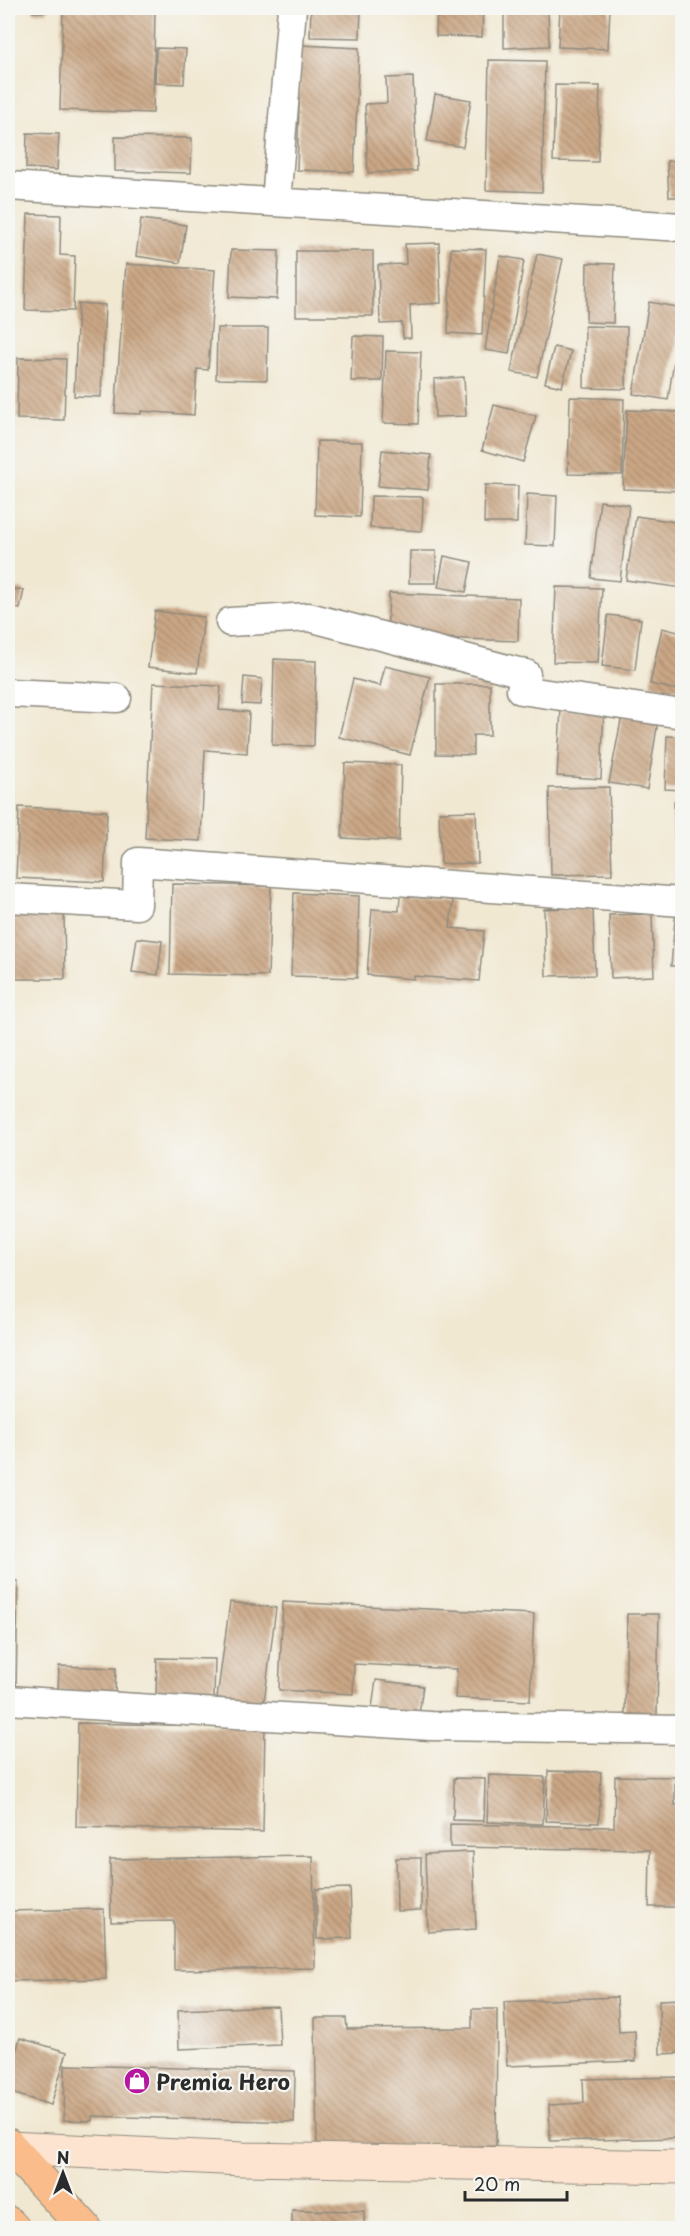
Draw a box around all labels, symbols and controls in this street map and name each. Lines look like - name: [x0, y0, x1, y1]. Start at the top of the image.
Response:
- place label: Premia Hero: [156, 2065, 290, 2097]
- shop icon: Premia Hero: [122, 2066, 152, 2096]
- north arrow: [33, 2143, 93, 2203]
- text: N: [57, 2145, 69, 2169]
- scale bar: [465, 2164, 567, 2202]
- text: 20 m: [474, 2170, 520, 2197]

